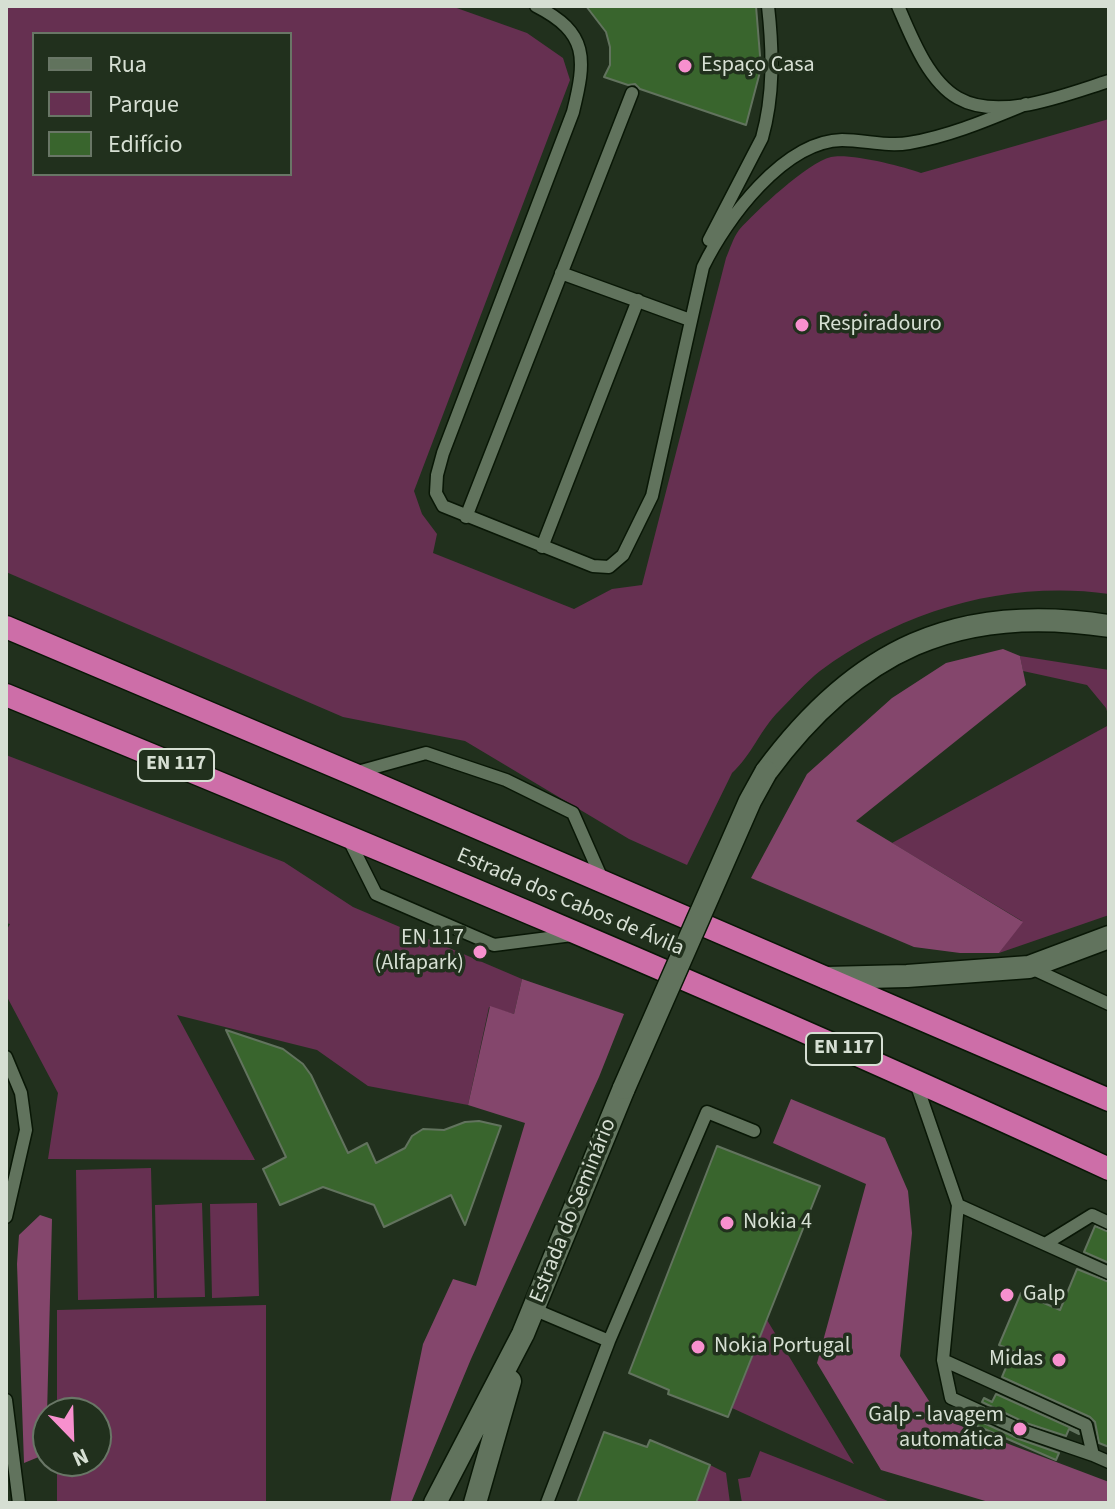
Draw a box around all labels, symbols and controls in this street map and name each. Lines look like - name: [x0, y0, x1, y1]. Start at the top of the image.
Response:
- legend: [32, 32, 292, 176]
- text: Rua: [108, 47, 147, 82]
- place label: Espaço Casa: [701, 53, 815, 79]
- marker: Espaço Casa: [676, 57, 694, 75]
- text: Parque: [108, 87, 179, 122]
- text: Edifício: [108, 127, 182, 162]
- place label: Respiradouro: [818, 312, 942, 338]
- marker: Respiradouro: [793, 316, 811, 334]
- road number: EN 117: [138, 749, 214, 781]
- street label: Estrada dos Cabos de Ávila: [452, 843, 688, 963]
- place label: EN 117 (Alfapark): [375, 926, 464, 978]
- marker: EN 117 (Alfapark): [471, 943, 489, 961]
- road number: EN 117: [806, 1033, 882, 1065]
- street label: Estrada do Seminário: [525, 1115, 623, 1307]
- place label: Nokia 4: [743, 1210, 812, 1236]
- marker: Nokia 4: [718, 1214, 736, 1232]
- place label: Galp: [1023, 1282, 1065, 1308]
- marker: Galp: [998, 1286, 1016, 1304]
- place label: Nokia Portugal: [714, 1334, 850, 1360]
- marker: Nokia Portugal: [689, 1338, 707, 1356]
- place label: Midas: [989, 1347, 1043, 1373]
- marker: Midas: [1050, 1351, 1068, 1369]
- north arrow: [32, 1397, 112, 1477]
- place label: Galp - lavagem automática: [868, 1403, 1004, 1454]
- marker: Galp - lavagem automática: [1011, 1420, 1029, 1438]
- text: N: [68, 1440, 94, 1475]

